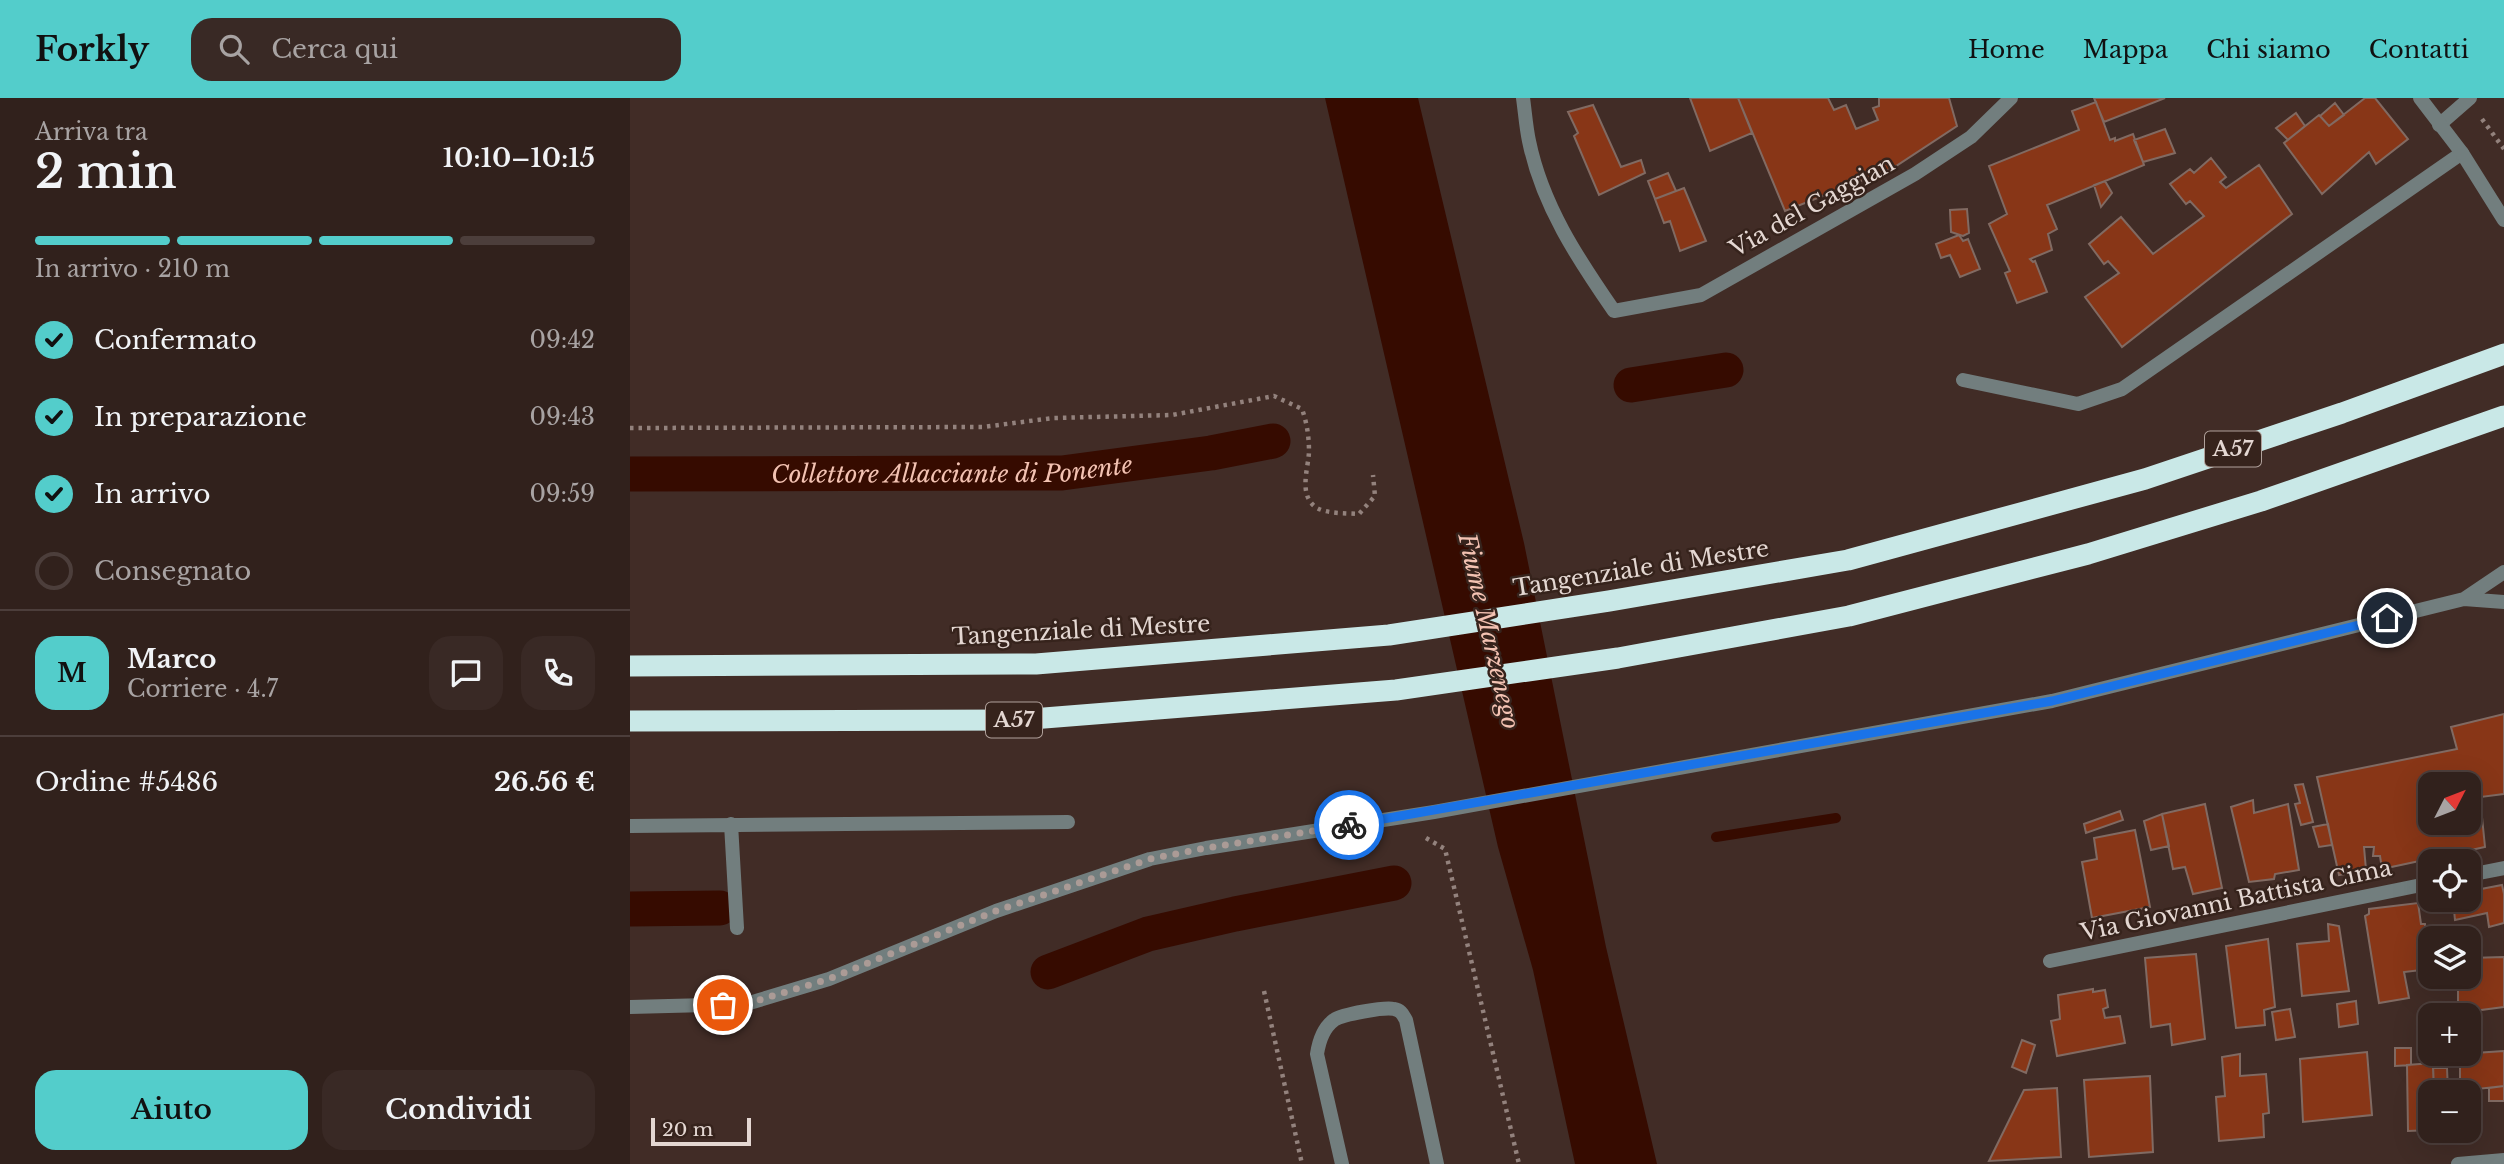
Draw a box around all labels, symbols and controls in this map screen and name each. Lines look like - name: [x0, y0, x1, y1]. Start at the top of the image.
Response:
- search box: [191, 18, 681, 81]
- text: Forkly: [35, 29, 149, 70]
- icon: search: [215, 30, 253, 68]
- text: Cerca qui: [271, 33, 398, 65]
- text: Home: [1968, 35, 2045, 64]
- text: Mappa: [2083, 35, 2168, 64]
- text: Chi siamo: [2206, 35, 2331, 64]
- text: Contatti: [2369, 35, 2469, 64]
- text: Arriva tra: [35, 118, 148, 146]
- text: 10:10–10:15: [443, 142, 595, 174]
- text: 2 min: [35, 143, 177, 200]
- street label: Via del Gaggian: [1724, 149, 1900, 263]
- text: In arrivo · 210 m: [35, 255, 230, 283]
- icon: check: [35, 321, 73, 359]
- text: Confermato: [94, 324, 257, 356]
- text: 09:42: [530, 326, 595, 354]
- icon: check: [35, 398, 73, 436]
- text: In preparazione: [94, 401, 307, 433]
- text: 09:43: [530, 403, 595, 431]
- road number: A57: [2205, 432, 2261, 466]
- water label: Collettore Allacciante di Ponente: [771, 449, 1134, 488]
- icon: check: [35, 475, 73, 513]
- text: In arrivo: [94, 478, 210, 510]
- text: 09:59: [529, 480, 595, 508]
- water label: Fiume Marzenego: [1452, 529, 1526, 732]
- street label: Tangenziale di Mestre: [1511, 534, 1771, 602]
- text: Consegnato: [94, 555, 251, 587]
- pin: [2357, 588, 2417, 648]
- icon: home: [2368, 599, 2406, 637]
- street label: Tangenziale di Mestre: [951, 609, 1211, 651]
- button: chat: [429, 636, 503, 710]
- button: phone: [521, 636, 595, 710]
- text: Marco: [127, 643, 216, 675]
- text: M: [57, 657, 87, 689]
- text: Corriere · 4.7: [127, 675, 278, 703]
- road number: A57: [986, 702, 1042, 738]
- text: Ordine #5486: [35, 766, 218, 798]
- text: 26.56 €: [494, 766, 595, 798]
- north arrow: [2418, 772, 2482, 835]
- map controls: [2418, 772, 2481, 1143]
- courier: [1314, 790, 1384, 860]
- icon: bike: [1330, 806, 1368, 844]
- button: locate: [2418, 849, 2481, 912]
- street label: Via Giovanni Battista Cima: [2077, 853, 2394, 947]
- button: layers: [2418, 926, 2481, 989]
- pin: [693, 975, 753, 1035]
- icon: bag: [704, 986, 742, 1024]
- button: +: [2418, 1003, 2481, 1066]
- button: Aiuto: [35, 1070, 308, 1150]
- button: Condividi: [322, 1070, 595, 1150]
- button: −: [2418, 1080, 2481, 1143]
- scale bar: [651, 1115, 751, 1147]
- text: 20 m: [662, 1118, 713, 1141]

